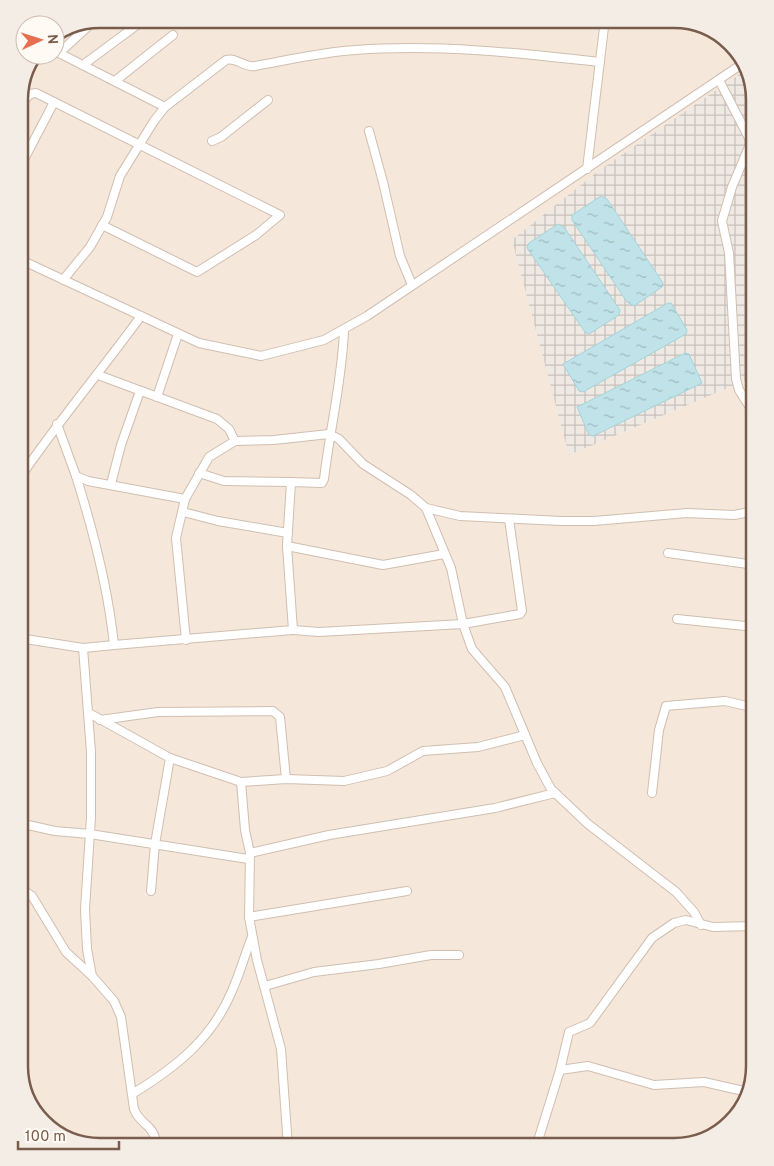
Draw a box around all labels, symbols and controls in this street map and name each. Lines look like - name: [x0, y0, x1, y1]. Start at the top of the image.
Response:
- north arrow: [15, 15, 65, 65]
- text: N: [43, 34, 60, 45]
- scale bar: [18, 1118, 119, 1150]
- text: 100 m: [25, 1128, 66, 1147]

